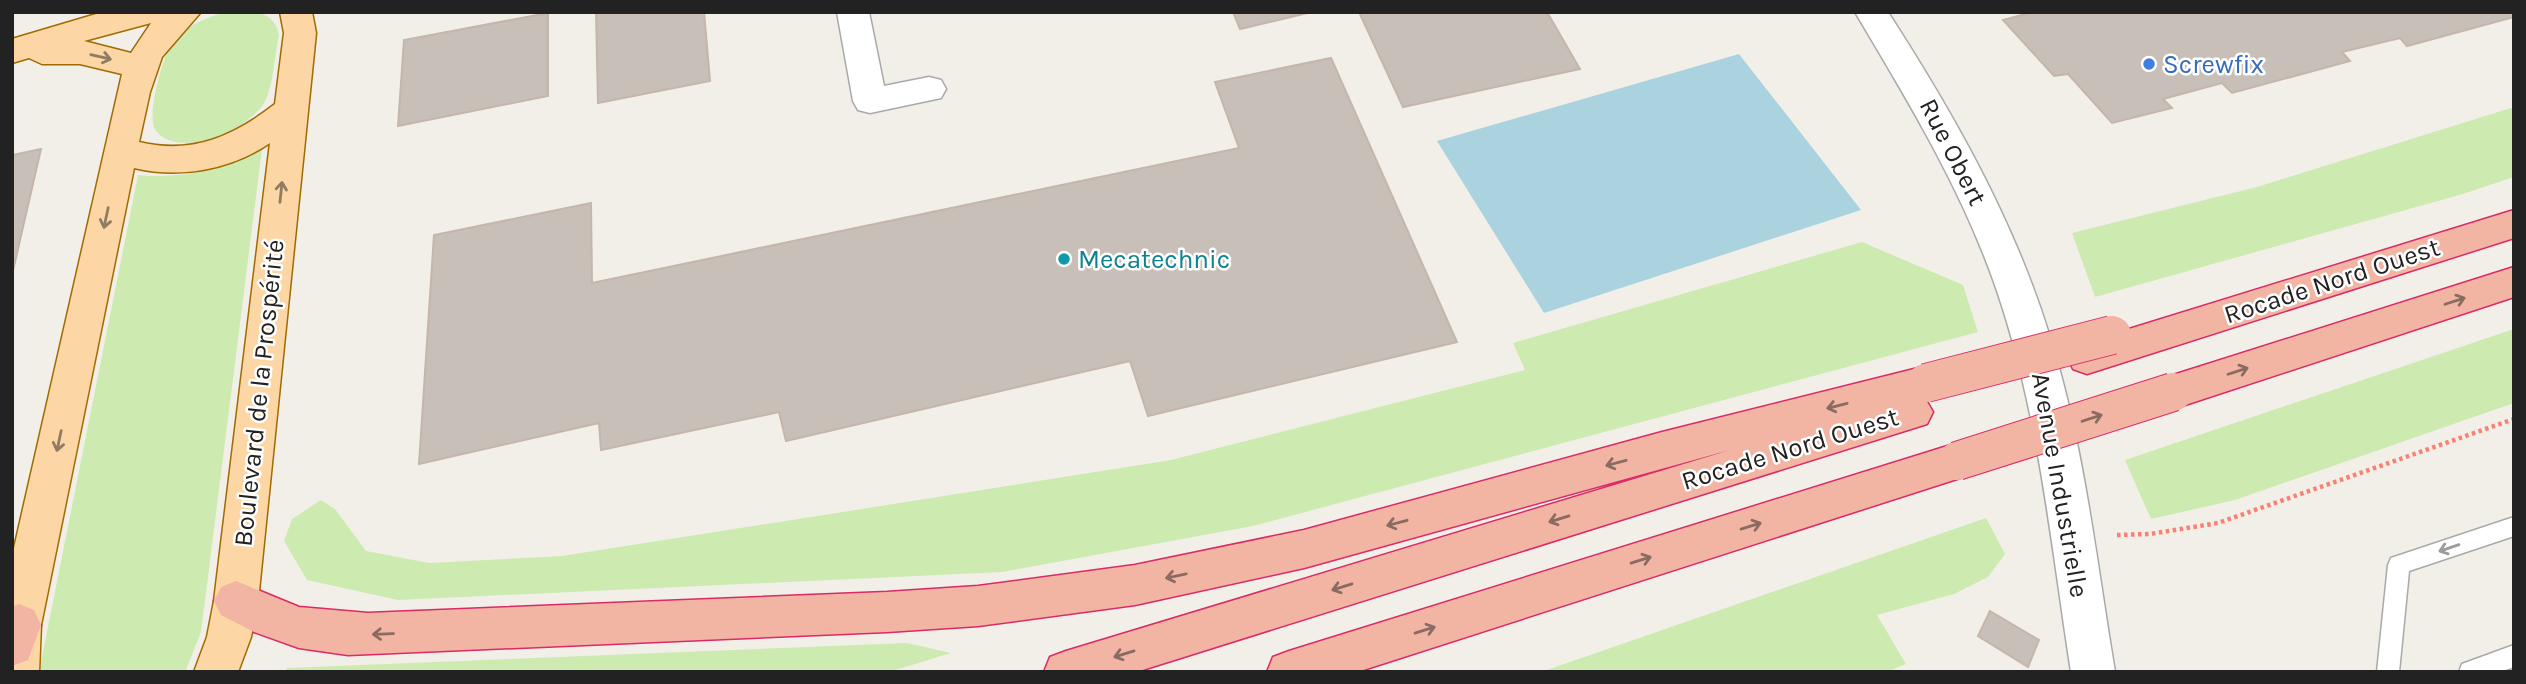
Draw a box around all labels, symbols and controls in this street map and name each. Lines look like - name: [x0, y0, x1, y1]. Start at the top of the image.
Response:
- place label: Screwfix: [2163, 49, 2264, 80]
- one-way arrow: [89, 50, 112, 64]
- marker: Screwfix: [2141, 56, 2157, 72]
- street label: Rue Obert: [1913, 93, 1993, 211]
- one-way arrow: [275, 182, 288, 204]
- one-way arrow: [98, 206, 112, 229]
- street label: Rocade Nord Ouest: [2220, 231, 2444, 331]
- street label: Boulevard de la Prospérité: [227, 238, 291, 548]
- place label: Mecatechnic: [1078, 244, 1230, 275]
- marker: Mecatechnic: [1056, 251, 1072, 267]
- one-way arrow: [2443, 294, 2465, 307]
- one-way arrow: [2227, 364, 2249, 377]
- street label: Avenue Industrielle: [2025, 370, 2095, 600]
- one-way arrow: [1826, 400, 1848, 413]
- street label: Rocade Nord Ouest: [1678, 401, 1902, 497]
- one-way arrow: [2081, 411, 2103, 424]
- one-way arrow: [51, 429, 65, 452]
- one-way arrow: [1605, 457, 1627, 470]
- one-way arrow: [1548, 514, 1570, 526]
- one-way arrow: [1386, 518, 1408, 531]
- one-way arrow: [1740, 518, 1762, 531]
- one-way arrow: [2439, 543, 2461, 555]
- one-way arrow: [1630, 553, 1652, 565]
- one-way arrow: [1165, 570, 1188, 584]
- one-way arrow: [1331, 582, 1353, 594]
- one-way arrow: [1413, 622, 1435, 635]
- one-way arrow: [371, 627, 394, 641]
- one-way arrow: [1114, 648, 1136, 661]

